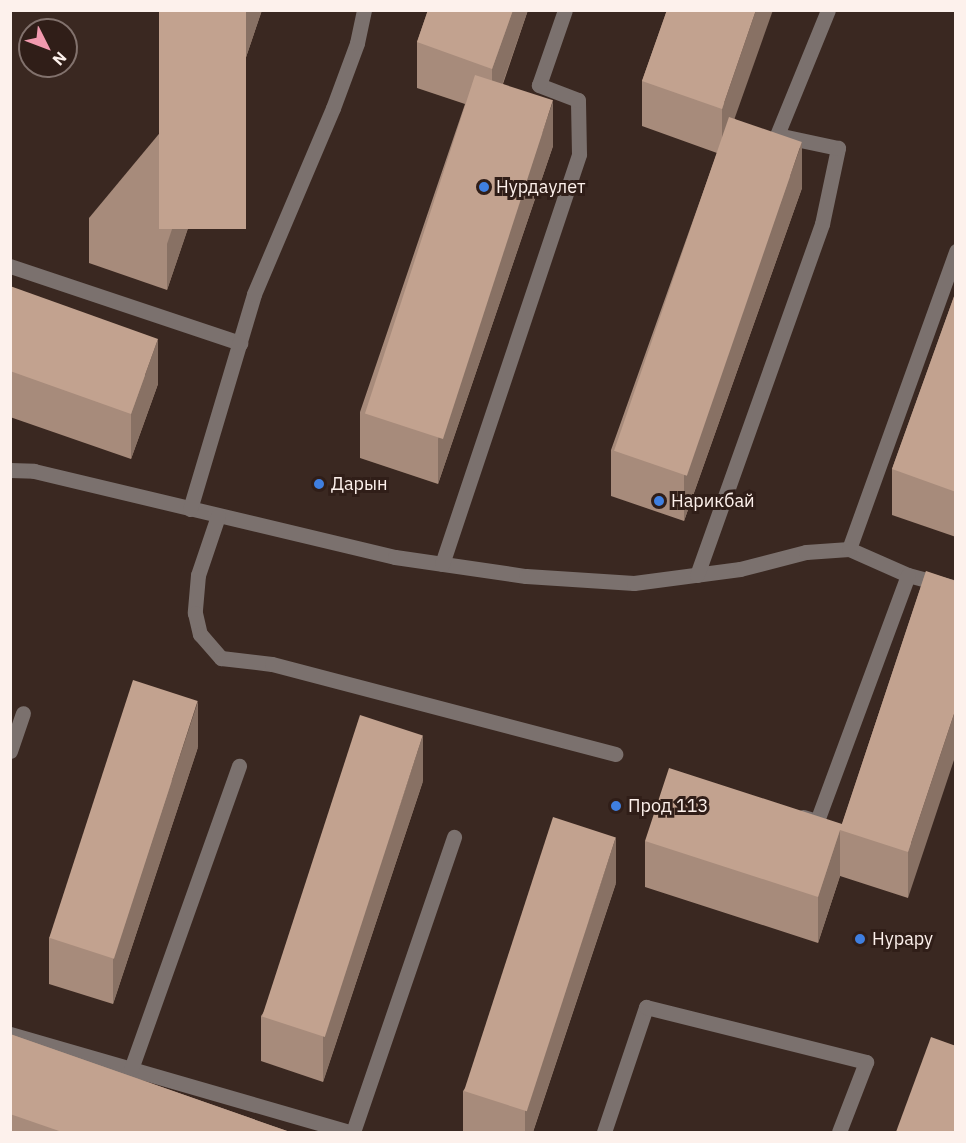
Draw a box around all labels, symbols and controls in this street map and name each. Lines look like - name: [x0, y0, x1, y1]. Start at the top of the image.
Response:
- north arrow: [18, 18, 78, 78]
- text: N: [49, 48, 71, 70]
- place label: Нурдаулет: [496, 176, 585, 198]
- marker: Нурдаулет: [477, 180, 491, 194]
- place label: Дарын: [331, 473, 388, 495]
- marker: Дарын: [312, 477, 326, 491]
- place label: Нарикбай: [671, 490, 755, 512]
- marker: Нарикбай: [652, 494, 666, 508]
- place label: Прод 113: [628, 795, 708, 817]
- marker: Прод 113: [609, 799, 623, 813]
- place label: Нурару: [872, 928, 933, 950]
- marker: Нурару: [853, 932, 867, 946]

